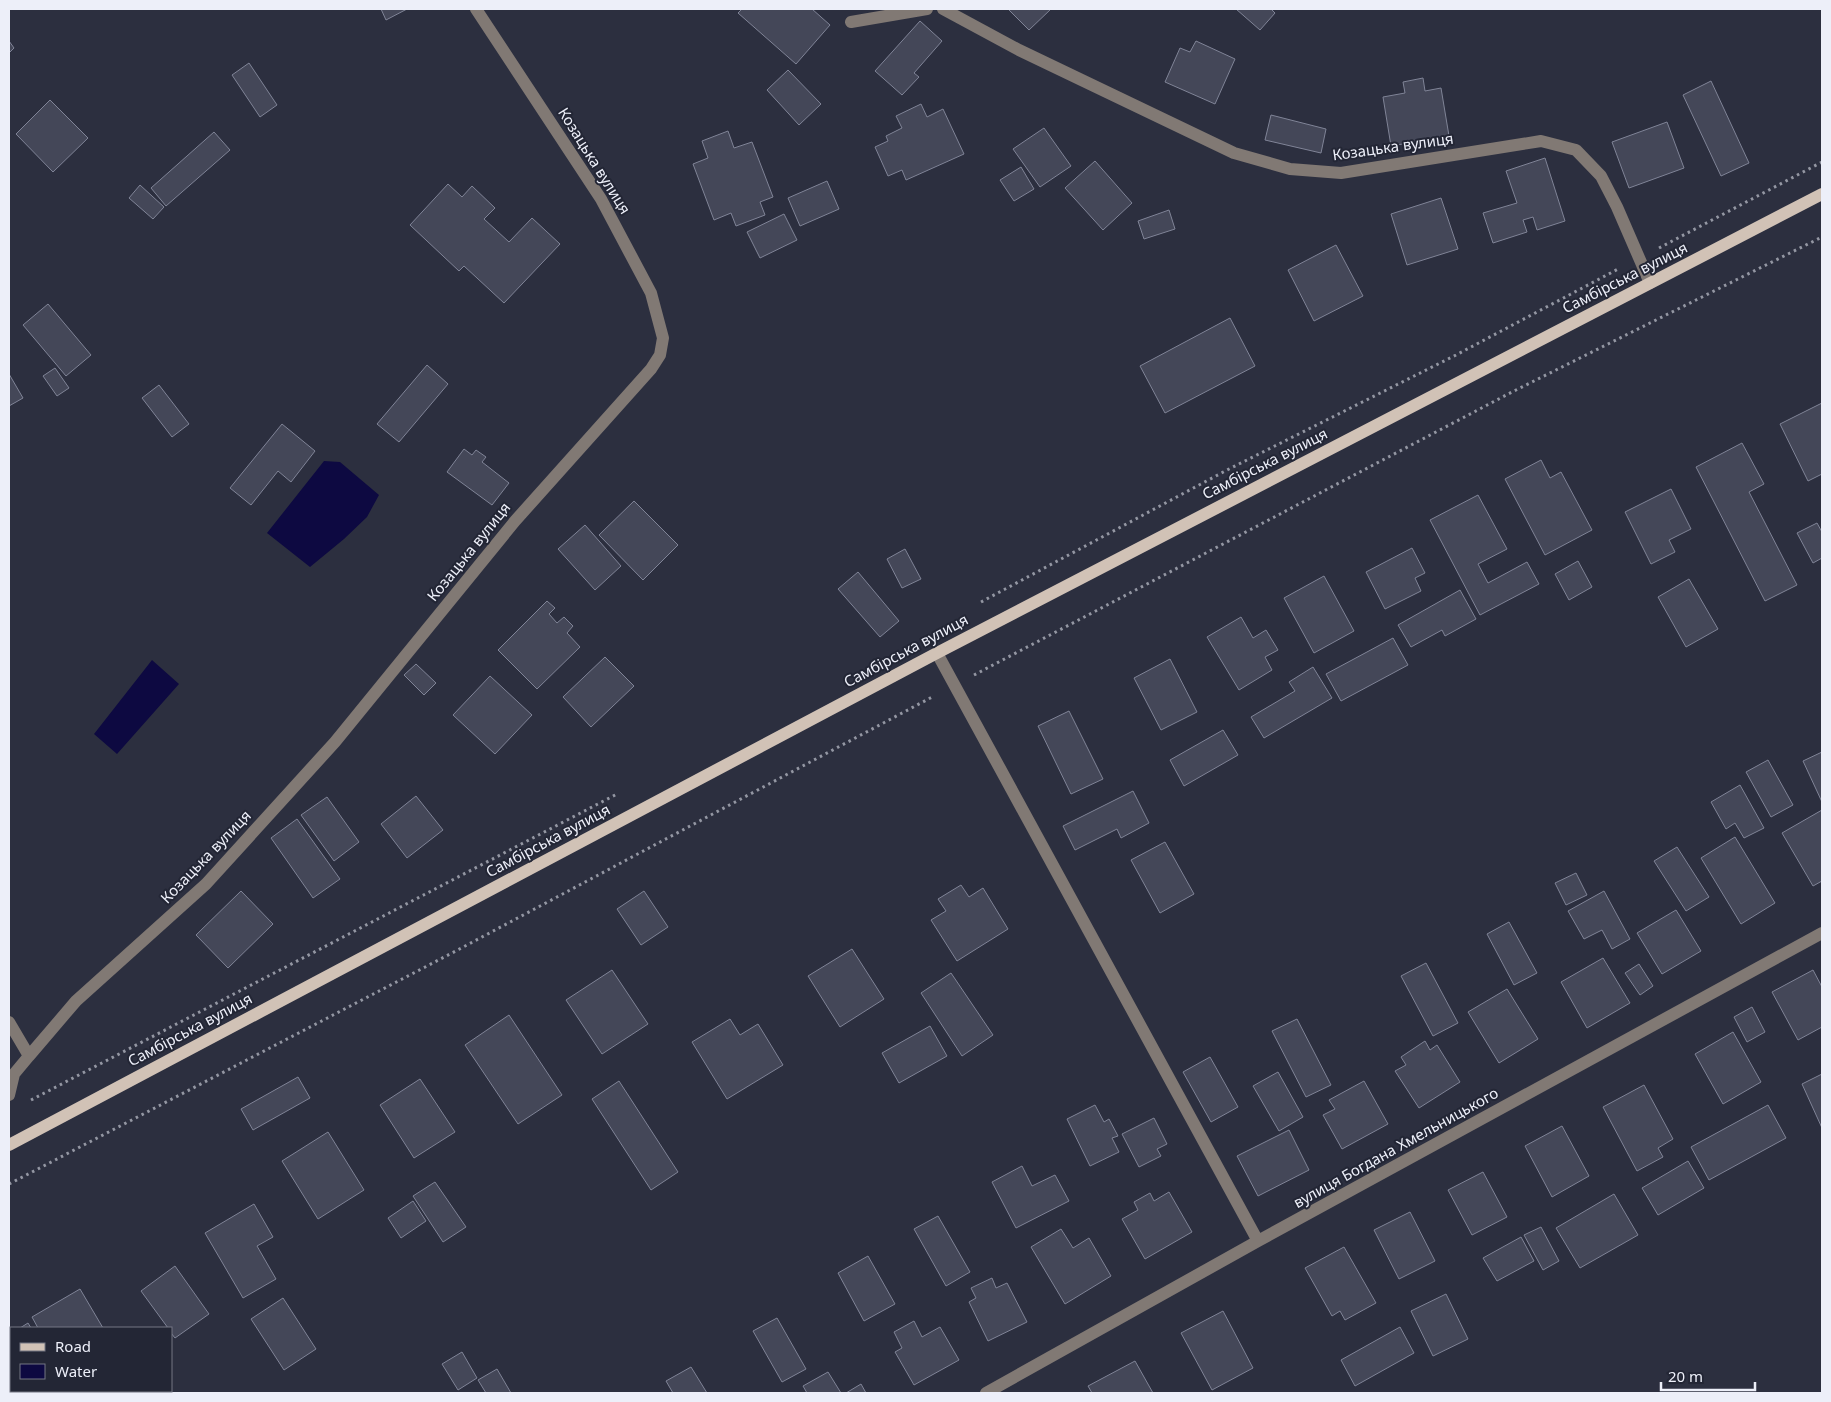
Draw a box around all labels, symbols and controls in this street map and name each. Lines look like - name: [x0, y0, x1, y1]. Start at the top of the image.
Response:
- street label: Козацька вулиця: [554, 103, 636, 218]
- street label: Козацька вулиця: [1331, 128, 1455, 164]
- street label: Самбірська вулиця: [1559, 237, 1691, 317]
- street label: Самбірська вулиця: [1199, 423, 1331, 503]
- street label: Козацька вулиця: [422, 498, 514, 605]
- street label: Самбірська вулиця: [840, 609, 971, 691]
- street label: Самбірська вулиця: [482, 799, 613, 881]
- street label: Козацька вулиця: [156, 805, 255, 907]
- street label: Самбірська вулиця: [124, 988, 255, 1070]
- street label: вулиця Богдана Хмельницького: [1289, 1082, 1502, 1212]
- legend: [10, 1327, 172, 1392]
- text: Road: [55, 1336, 91, 1356]
- scale bar: [1661, 1360, 1755, 1392]
- text: Water: [55, 1361, 97, 1381]
- text: 20 m: [1668, 1366, 1703, 1386]

